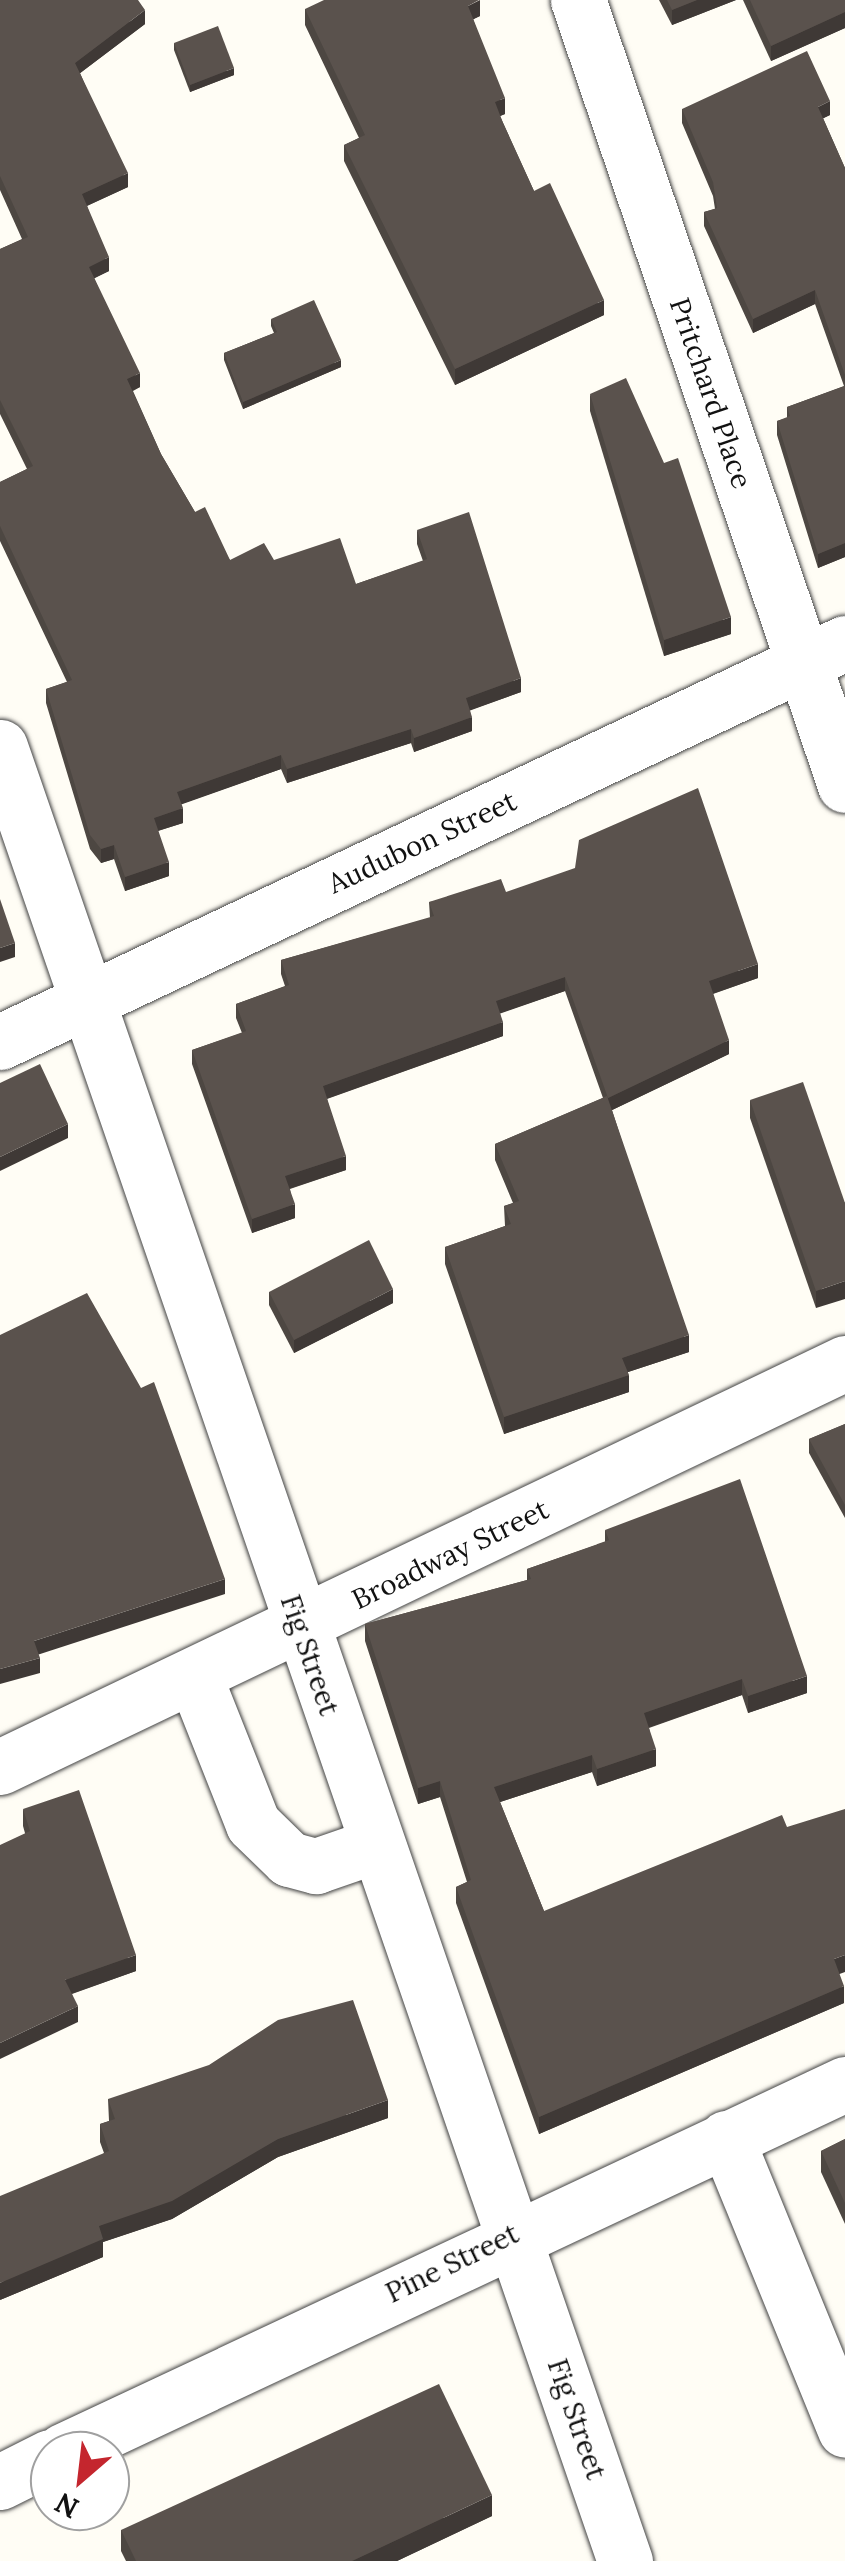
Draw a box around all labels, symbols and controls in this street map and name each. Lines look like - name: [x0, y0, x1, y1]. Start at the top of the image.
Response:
- street label: Pritchard Place: [663, 293, 759, 493]
- street label: Audubon Street: [322, 784, 522, 900]
- street label: Broadway Street: [346, 1492, 554, 1616]
- street label: Fig Street: [274, 1590, 346, 1720]
- street label: Pine Street: [380, 2216, 524, 2310]
- street label: Fig Street: [541, 2354, 613, 2484]
- north arrow: [30, 2431, 130, 2531]
- text: N: [49, 2485, 85, 2527]

